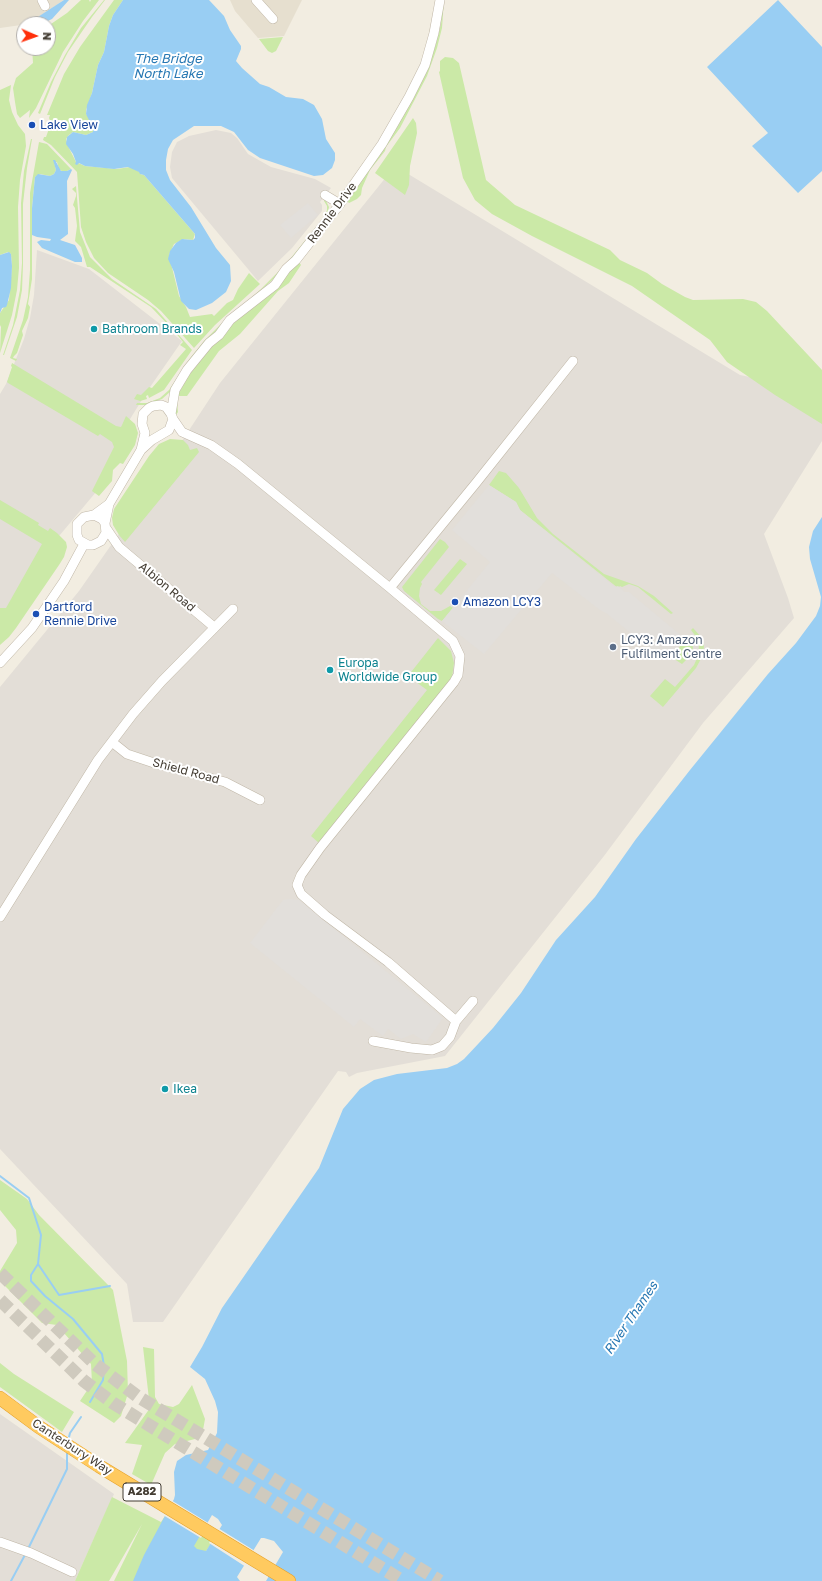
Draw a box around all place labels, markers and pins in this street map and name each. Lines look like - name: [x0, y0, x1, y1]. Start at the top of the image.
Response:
- place label: Lake View: [40, 118, 98, 132]
- marker: Lake View: [27, 120, 37, 130]
- place label: Bathroom Brands: [102, 322, 202, 336]
- marker: Bathroom Brands: [89, 324, 99, 334]
- place label: Amazon LCY3: [463, 595, 541, 609]
- marker: Amazon LCY3: [450, 597, 460, 607]
- place label: Dartford Rennie Drive: [44, 600, 117, 628]
- marker: Dartford Rennie Drive: [31, 609, 41, 619]
- place label: LCY3: Amazon Fulfilment Centre: [621, 633, 722, 661]
- marker: LCY3: Amazon Fulfilment Centre: [608, 642, 618, 652]
- place label: Europa Worldwide Group: [338, 656, 437, 684]
- marker: Europa Worldwide Group: [325, 665, 335, 675]
- place label: Ikea: [173, 1082, 197, 1096]
- marker: Ikea: [160, 1084, 170, 1094]

